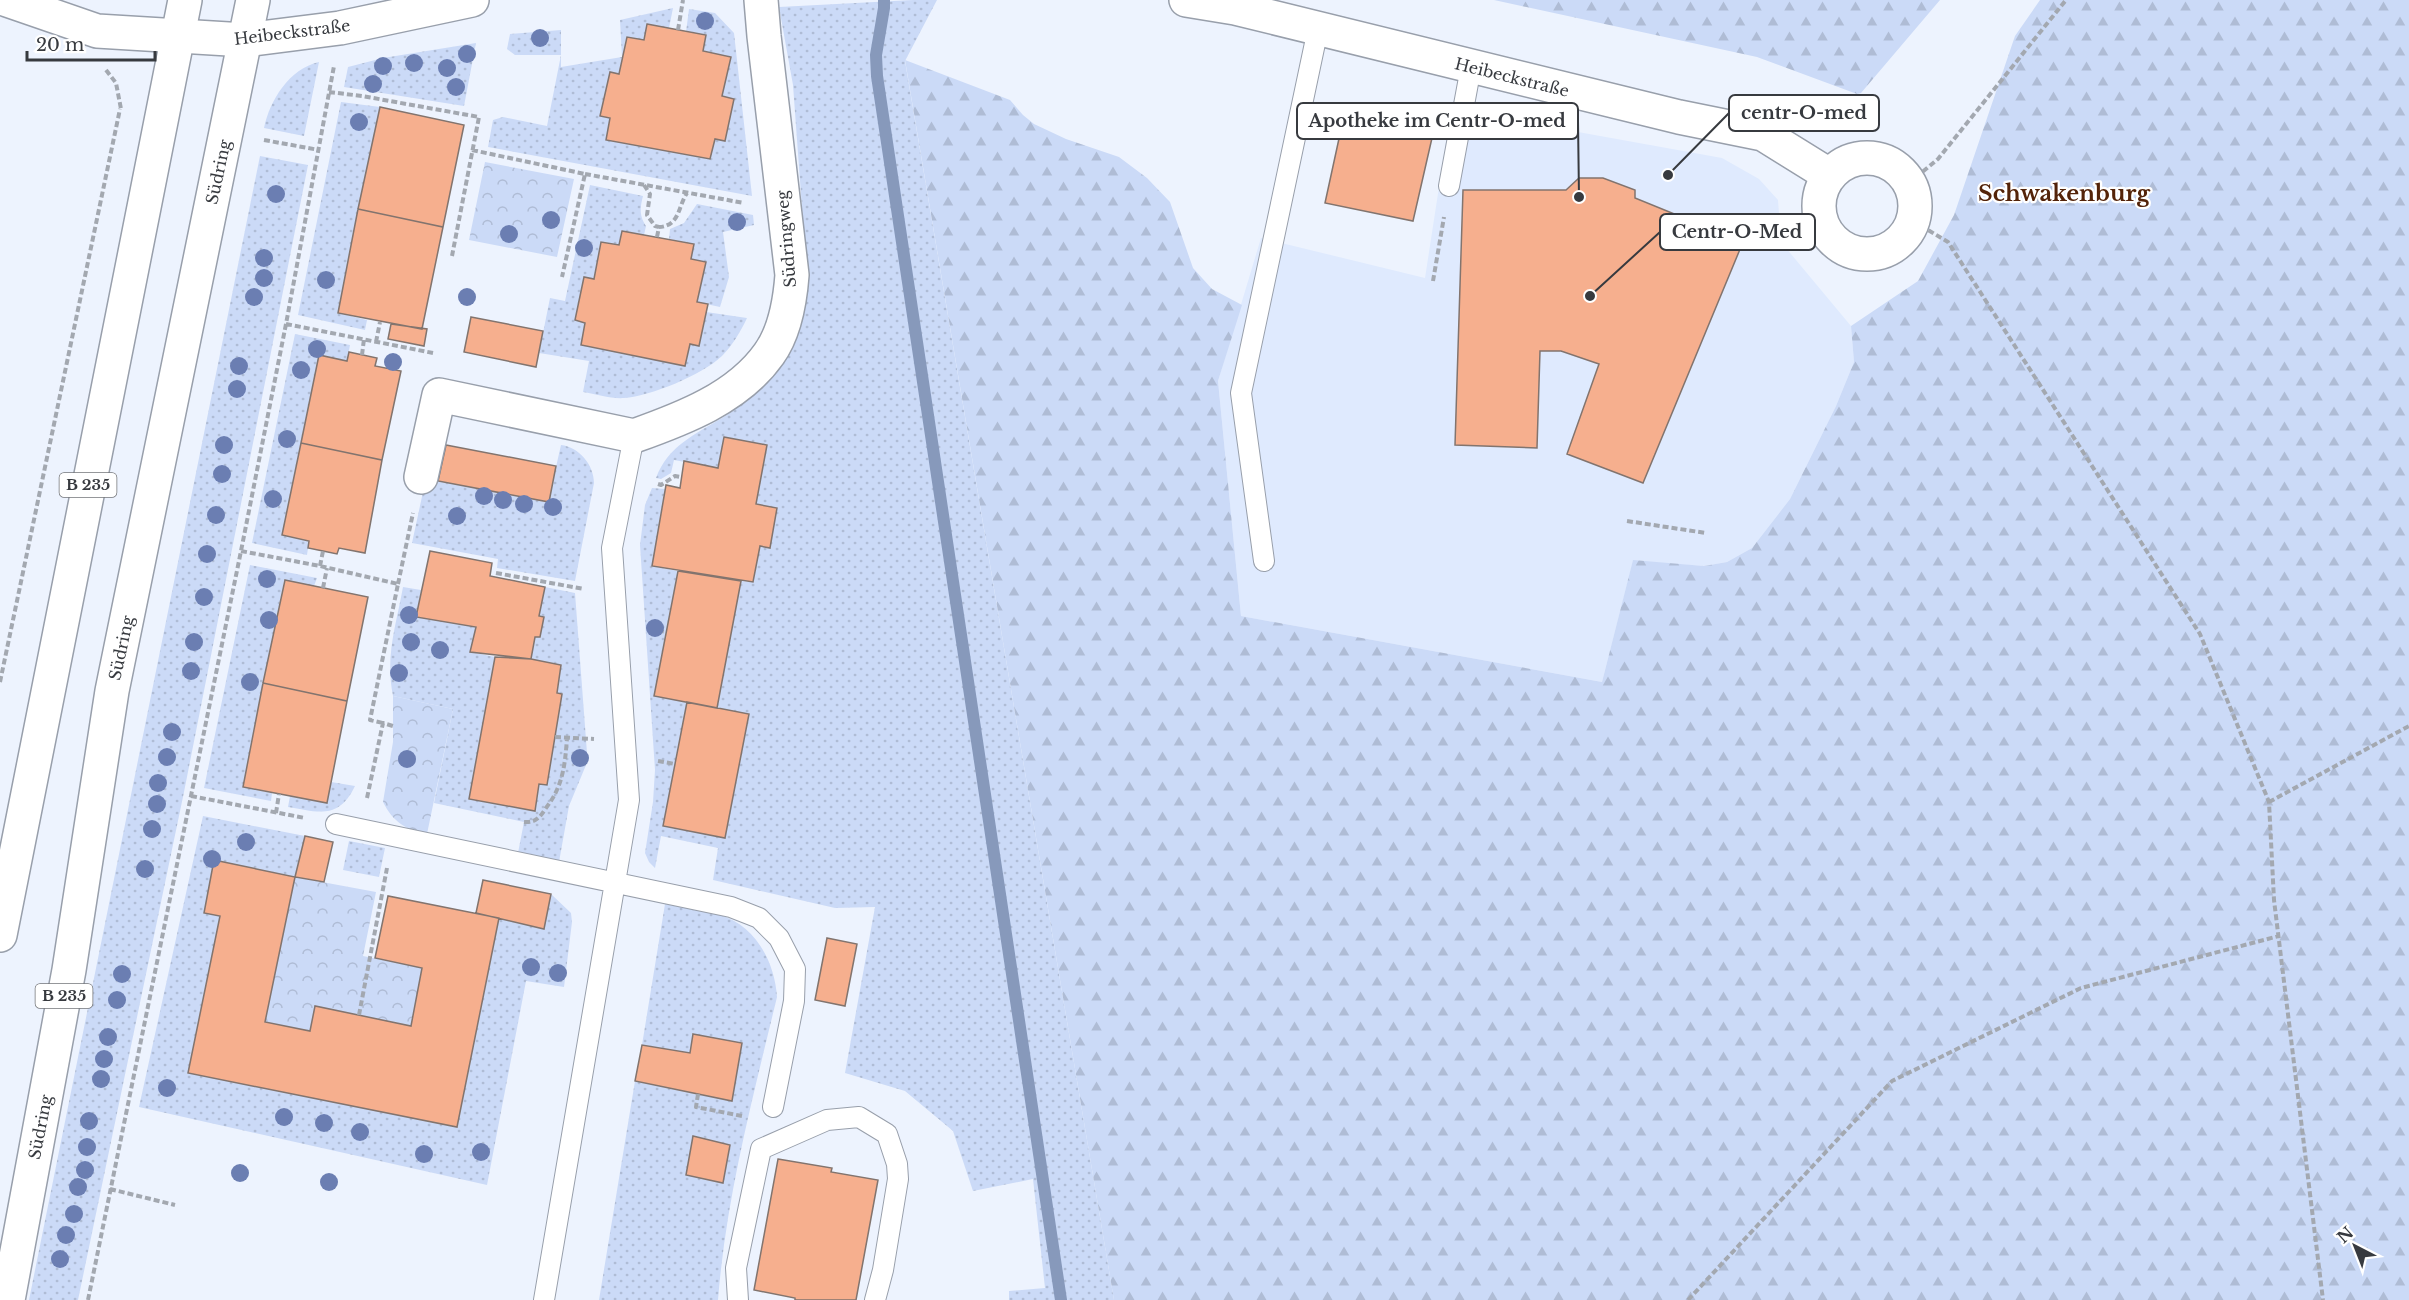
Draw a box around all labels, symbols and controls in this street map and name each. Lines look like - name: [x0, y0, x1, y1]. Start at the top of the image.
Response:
- street label: Heibeckstraße: [233, 15, 351, 49]
- scale bar: [27, 24, 154, 62]
- text: 20 m: [36, 34, 84, 56]
- street label: Heibeckstraße: [1453, 53, 1571, 101]
- callout: centr-O-med: [1729, 95, 1879, 131]
- text: centr-O-med: [1741, 102, 1867, 124]
- callout: Apotheke im Centr-O-med: [1297, 103, 1578, 139]
- text: Apotheke im Centr-O-med: [1307, 110, 1566, 132]
- street label: Südring: [201, 137, 235, 206]
- district label: Schwakenburg: [1978, 180, 2150, 207]
- street label: Südringweg: [772, 189, 800, 289]
- callout: Centr-O-Med: [1660, 214, 1815, 250]
- text: Centr-O-Med: [1672, 221, 1803, 243]
- road number: B 235: [60, 473, 116, 497]
- street label: Südring: [104, 613, 138, 682]
- road number: B 235: [36, 984, 92, 1008]
- street label: Südring: [24, 1093, 56, 1161]
- north arrow: [2325, 1216, 2385, 1276]
- text: N: [2333, 1222, 2357, 1247]

